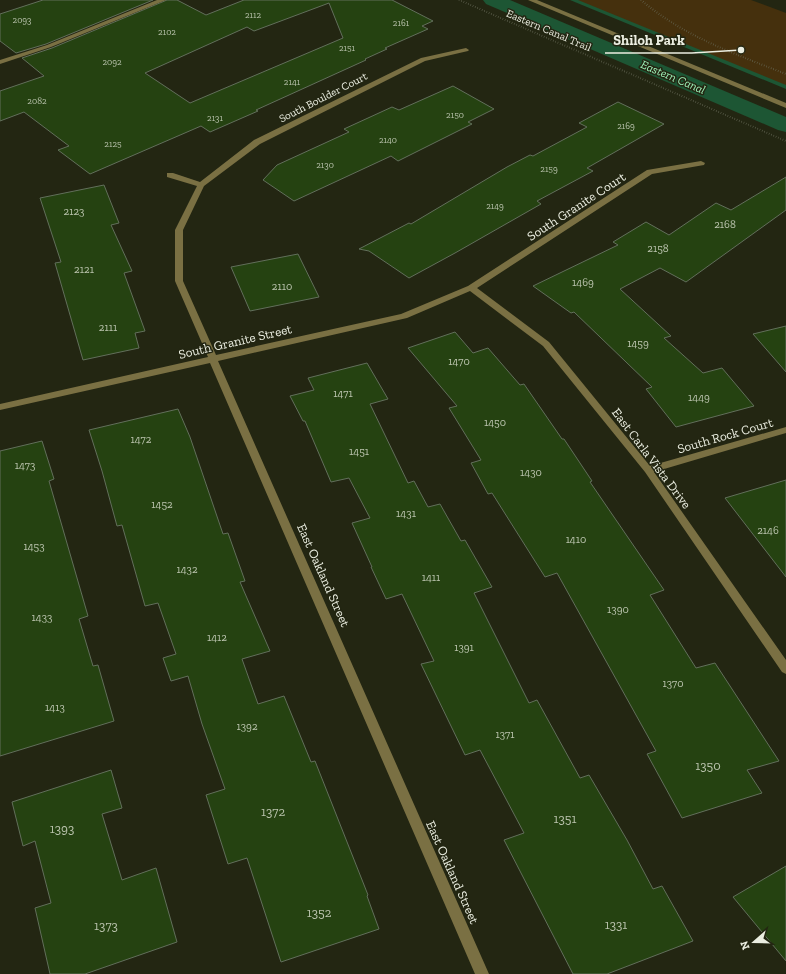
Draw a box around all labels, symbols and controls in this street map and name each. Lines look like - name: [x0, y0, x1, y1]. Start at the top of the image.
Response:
- street label: Eastern Canal Trail: [504, 7, 593, 54]
- house number: 2112: [245, 10, 261, 20]
- house number: 2093: [13, 15, 32, 25]
- house number: 2161: [393, 18, 410, 28]
- house number: 2102: [158, 27, 176, 37]
- callout: Shiloh Park: [605, 27, 692, 53]
- text: Shiloh Park: [613, 32, 685, 49]
- house number: 2151: [339, 43, 356, 53]
- house number: 2092: [102, 57, 122, 67]
- water label: Eastern Canal: [638, 57, 708, 97]
- street label: South Boulder Court: [277, 69, 370, 125]
- house number: 2141: [284, 77, 301, 87]
- house number: 2082: [27, 96, 47, 106]
- house number: 2150: [446, 110, 464, 120]
- house number: 2131: [207, 113, 224, 123]
- house number: 2169: [617, 121, 635, 131]
- house number: 2140: [379, 135, 397, 145]
- house number: 2125: [104, 139, 122, 149]
- house number: 2130: [316, 160, 334, 170]
- house number: 2159: [540, 164, 558, 174]
- street label: South Granite Court: [524, 169, 628, 244]
- house number: 2149: [486, 201, 504, 211]
- house number: 2123: [64, 205, 84, 218]
- house number: 2168: [714, 218, 736, 231]
- house number: 2158: [647, 242, 669, 255]
- house number: 2121: [74, 263, 95, 276]
- house number: 1469: [572, 276, 594, 289]
- house number: 2110: [272, 280, 292, 293]
- house number: 2111: [99, 321, 118, 334]
- street label: South Granite Street: [177, 321, 293, 362]
- house number: 1459: [627, 337, 649, 350]
- house number: 1470: [448, 355, 470, 368]
- house number: 1471: [333, 387, 353, 400]
- house number: 1449: [688, 391, 710, 404]
- street label: East Carla Vista Drive: [609, 405, 694, 511]
- street label: South Rock Court: [676, 415, 775, 456]
- house number: 1450: [484, 416, 506, 429]
- house number: 1472: [131, 433, 152, 446]
- house number: 1451: [349, 445, 370, 458]
- house number: 1473: [15, 459, 35, 472]
- house number: 1430: [520, 466, 542, 479]
- house number: 1452: [151, 498, 173, 511]
- house number: 1431: [396, 507, 417, 520]
- street label: East Oakland Street: [294, 521, 353, 629]
- house number: 2146: [757, 524, 779, 537]
- house number: 1410: [566, 533, 586, 546]
- house number: 1453: [23, 540, 45, 553]
- house number: 1432: [176, 563, 198, 576]
- house number: 1411: [422, 571, 441, 584]
- house number: 1390: [607, 603, 629, 616]
- house number: 1433: [32, 611, 52, 624]
- house number: 1412: [207, 631, 227, 644]
- house number: 1391: [454, 641, 475, 654]
- house number: 1370: [662, 677, 684, 690]
- house number: 1413: [45, 701, 65, 714]
- house number: 1392: [236, 720, 258, 733]
- house number: 1371: [495, 728, 515, 741]
- house number: 1350: [695, 758, 721, 773]
- house number: 1372: [261, 804, 285, 819]
- house number: 1351: [553, 811, 577, 826]
- street label: East Oakland Street: [423, 818, 482, 926]
- house number: 1393: [50, 821, 74, 836]
- house number: 1352: [307, 905, 332, 920]
- house number: 1331: [605, 917, 627, 932]
- house number: 1373: [94, 918, 118, 933]
- north arrow: [734, 922, 774, 962]
- text: N: [737, 939, 753, 951]

